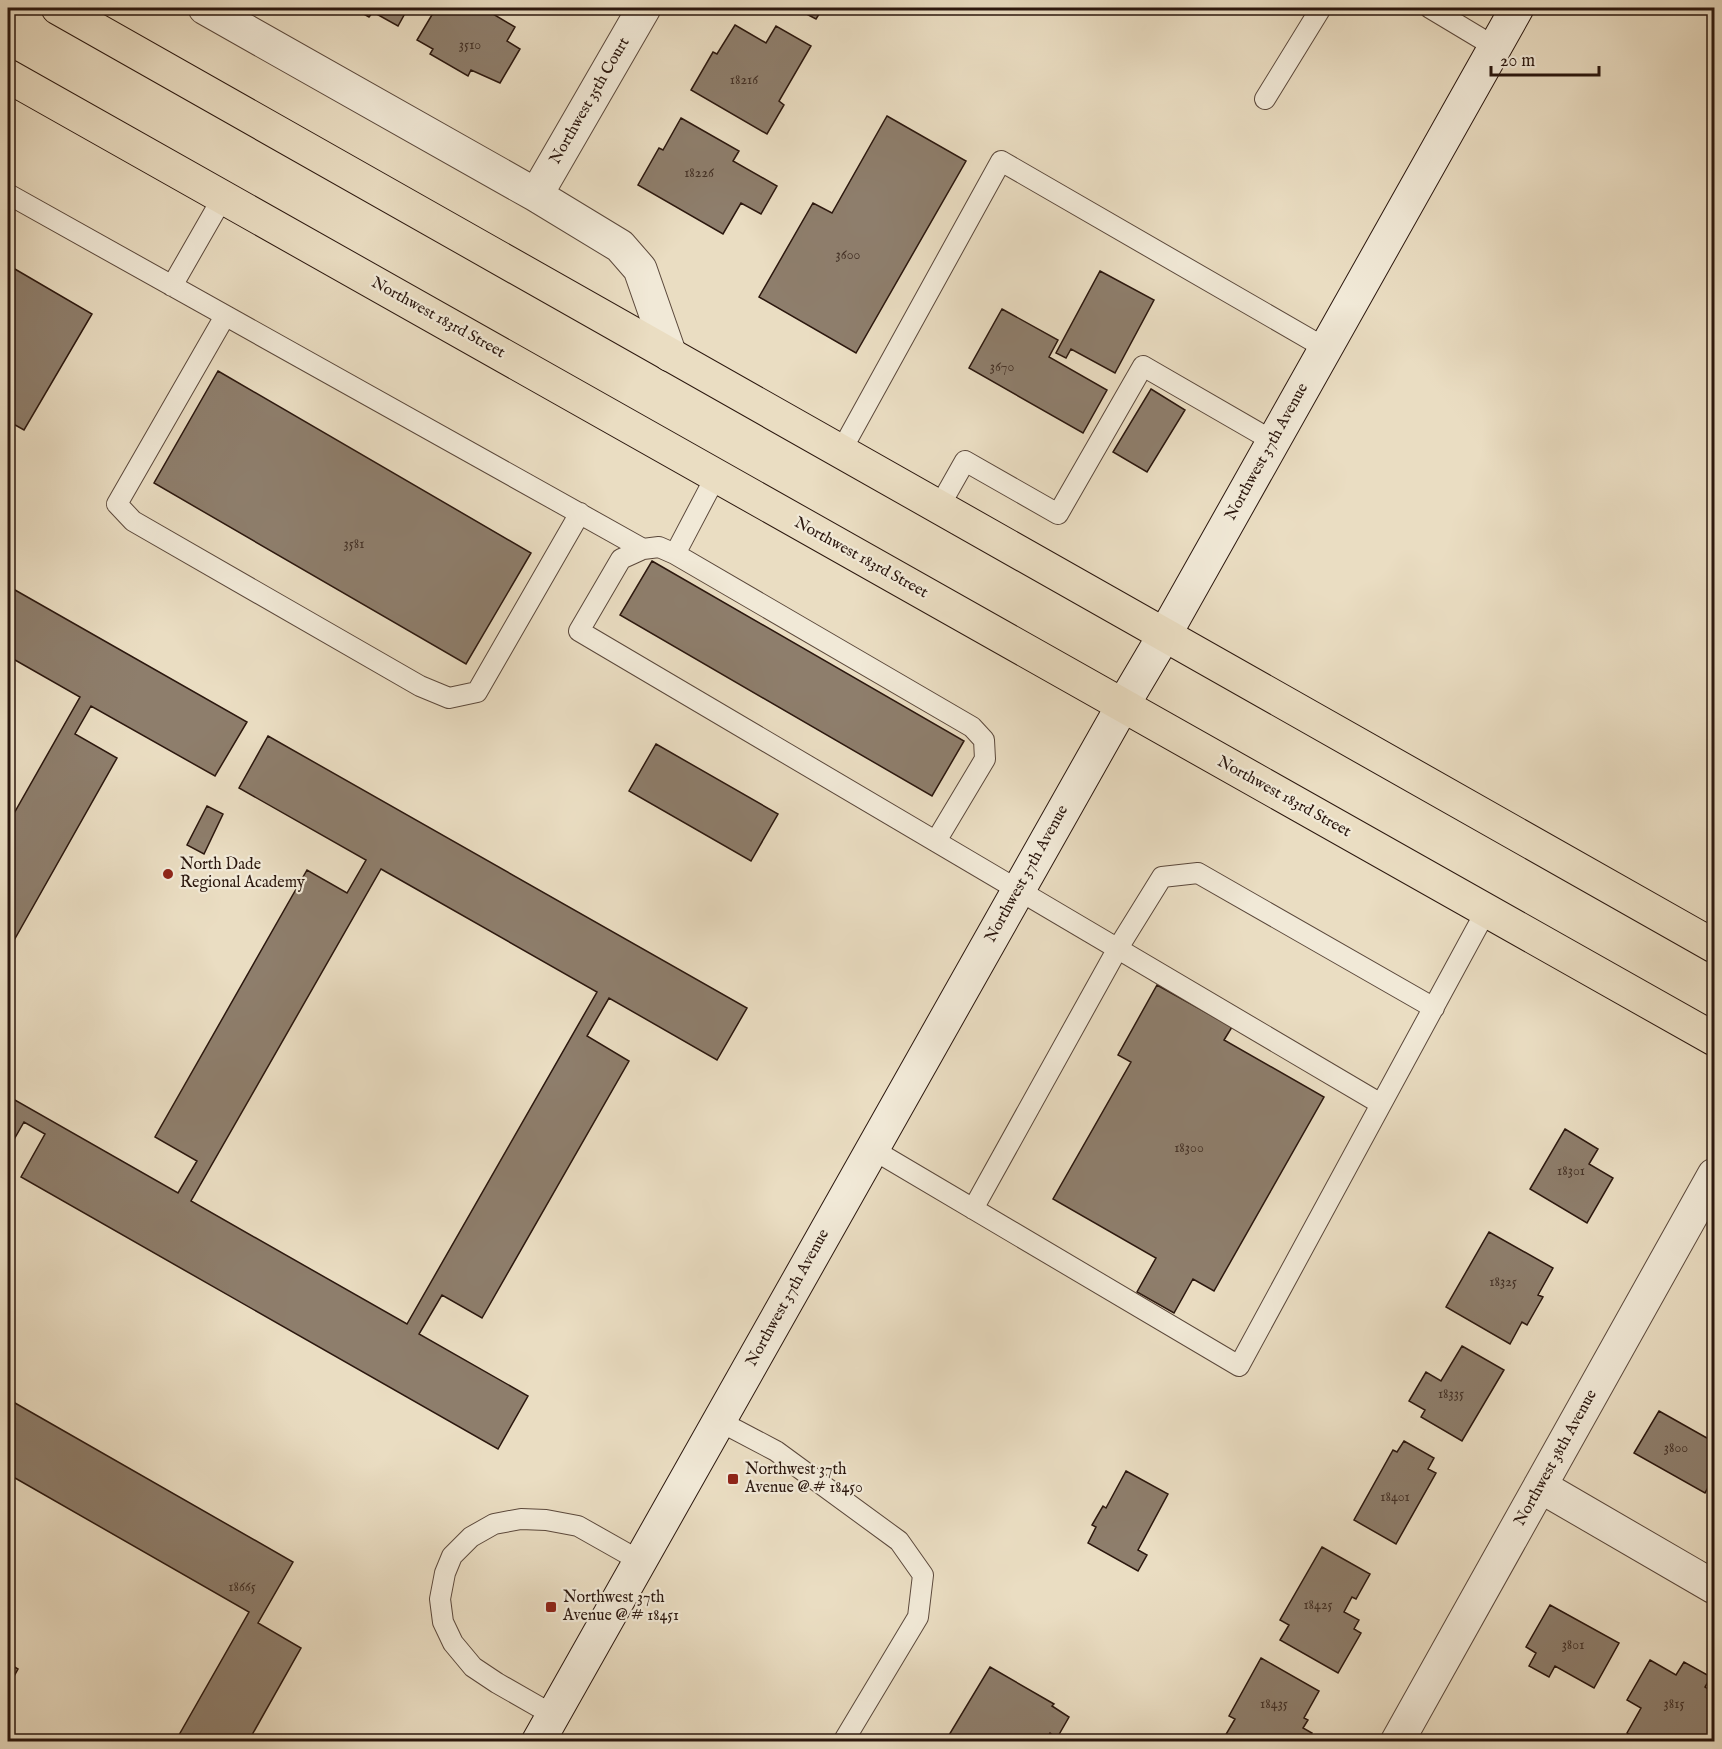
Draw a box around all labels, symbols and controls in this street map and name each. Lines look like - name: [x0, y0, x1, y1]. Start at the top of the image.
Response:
- street label: Northwest 35th Court: [546, 34, 635, 168]
- house number: 3510: [459, 36, 481, 54]
- scale bar: [1491, 39, 1599, 77]
- text: 20 m: [1500, 50, 1535, 73]
- house number: 18216: [730, 71, 759, 89]
- house number: 18226: [684, 164, 715, 182]
- house number: 3600: [836, 246, 861, 264]
- street label: Northwest 183rd Street: [368, 273, 509, 363]
- house number: 3670: [990, 358, 1014, 376]
- street label: Northwest 37th Avenue: [1221, 380, 1313, 524]
- street label: Northwest 183rd Street: [791, 513, 932, 603]
- house number: 3581: [343, 535, 365, 553]
- street label: Northwest 183rd Street: [1214, 752, 1355, 842]
- street label: Northwest 37th Avenue: [981, 802, 1073, 946]
- place label: North Dade Regional Academy: [180, 855, 305, 893]
- marker: North Dade Regional Academy: [161, 867, 175, 881]
- house number: 18300: [1174, 1139, 1204, 1157]
- house number: 18301: [1557, 1162, 1585, 1180]
- street label: Northwest 37th Avenue: [742, 1226, 834, 1370]
- house number: 18325: [1489, 1273, 1517, 1291]
- house number: 18335: [1438, 1385, 1464, 1403]
- street label: Northwest 38th Avenue: [1510, 1386, 1602, 1530]
- house number: 3800: [1664, 1439, 1688, 1457]
- place label: Northwest 37th Avenue @ # 18450: [744, 1460, 863, 1498]
- marker: Northwest 37th Avenue @ # 18450: [726, 1472, 740, 1486]
- house number: 18401: [1380, 1488, 1410, 1506]
- house number: 18665: [228, 1578, 256, 1596]
- place label: Northwest 37th Avenue @ # 18451: [562, 1588, 679, 1626]
- house number: 18425: [1303, 1596, 1333, 1614]
- marker: Northwest 37th Avenue @ # 18451: [544, 1600, 558, 1614]
- house number: 3801: [1562, 1636, 1584, 1654]
- house number: 18435: [1260, 1695, 1288, 1713]
- house number: 3815: [1663, 1695, 1685, 1713]

